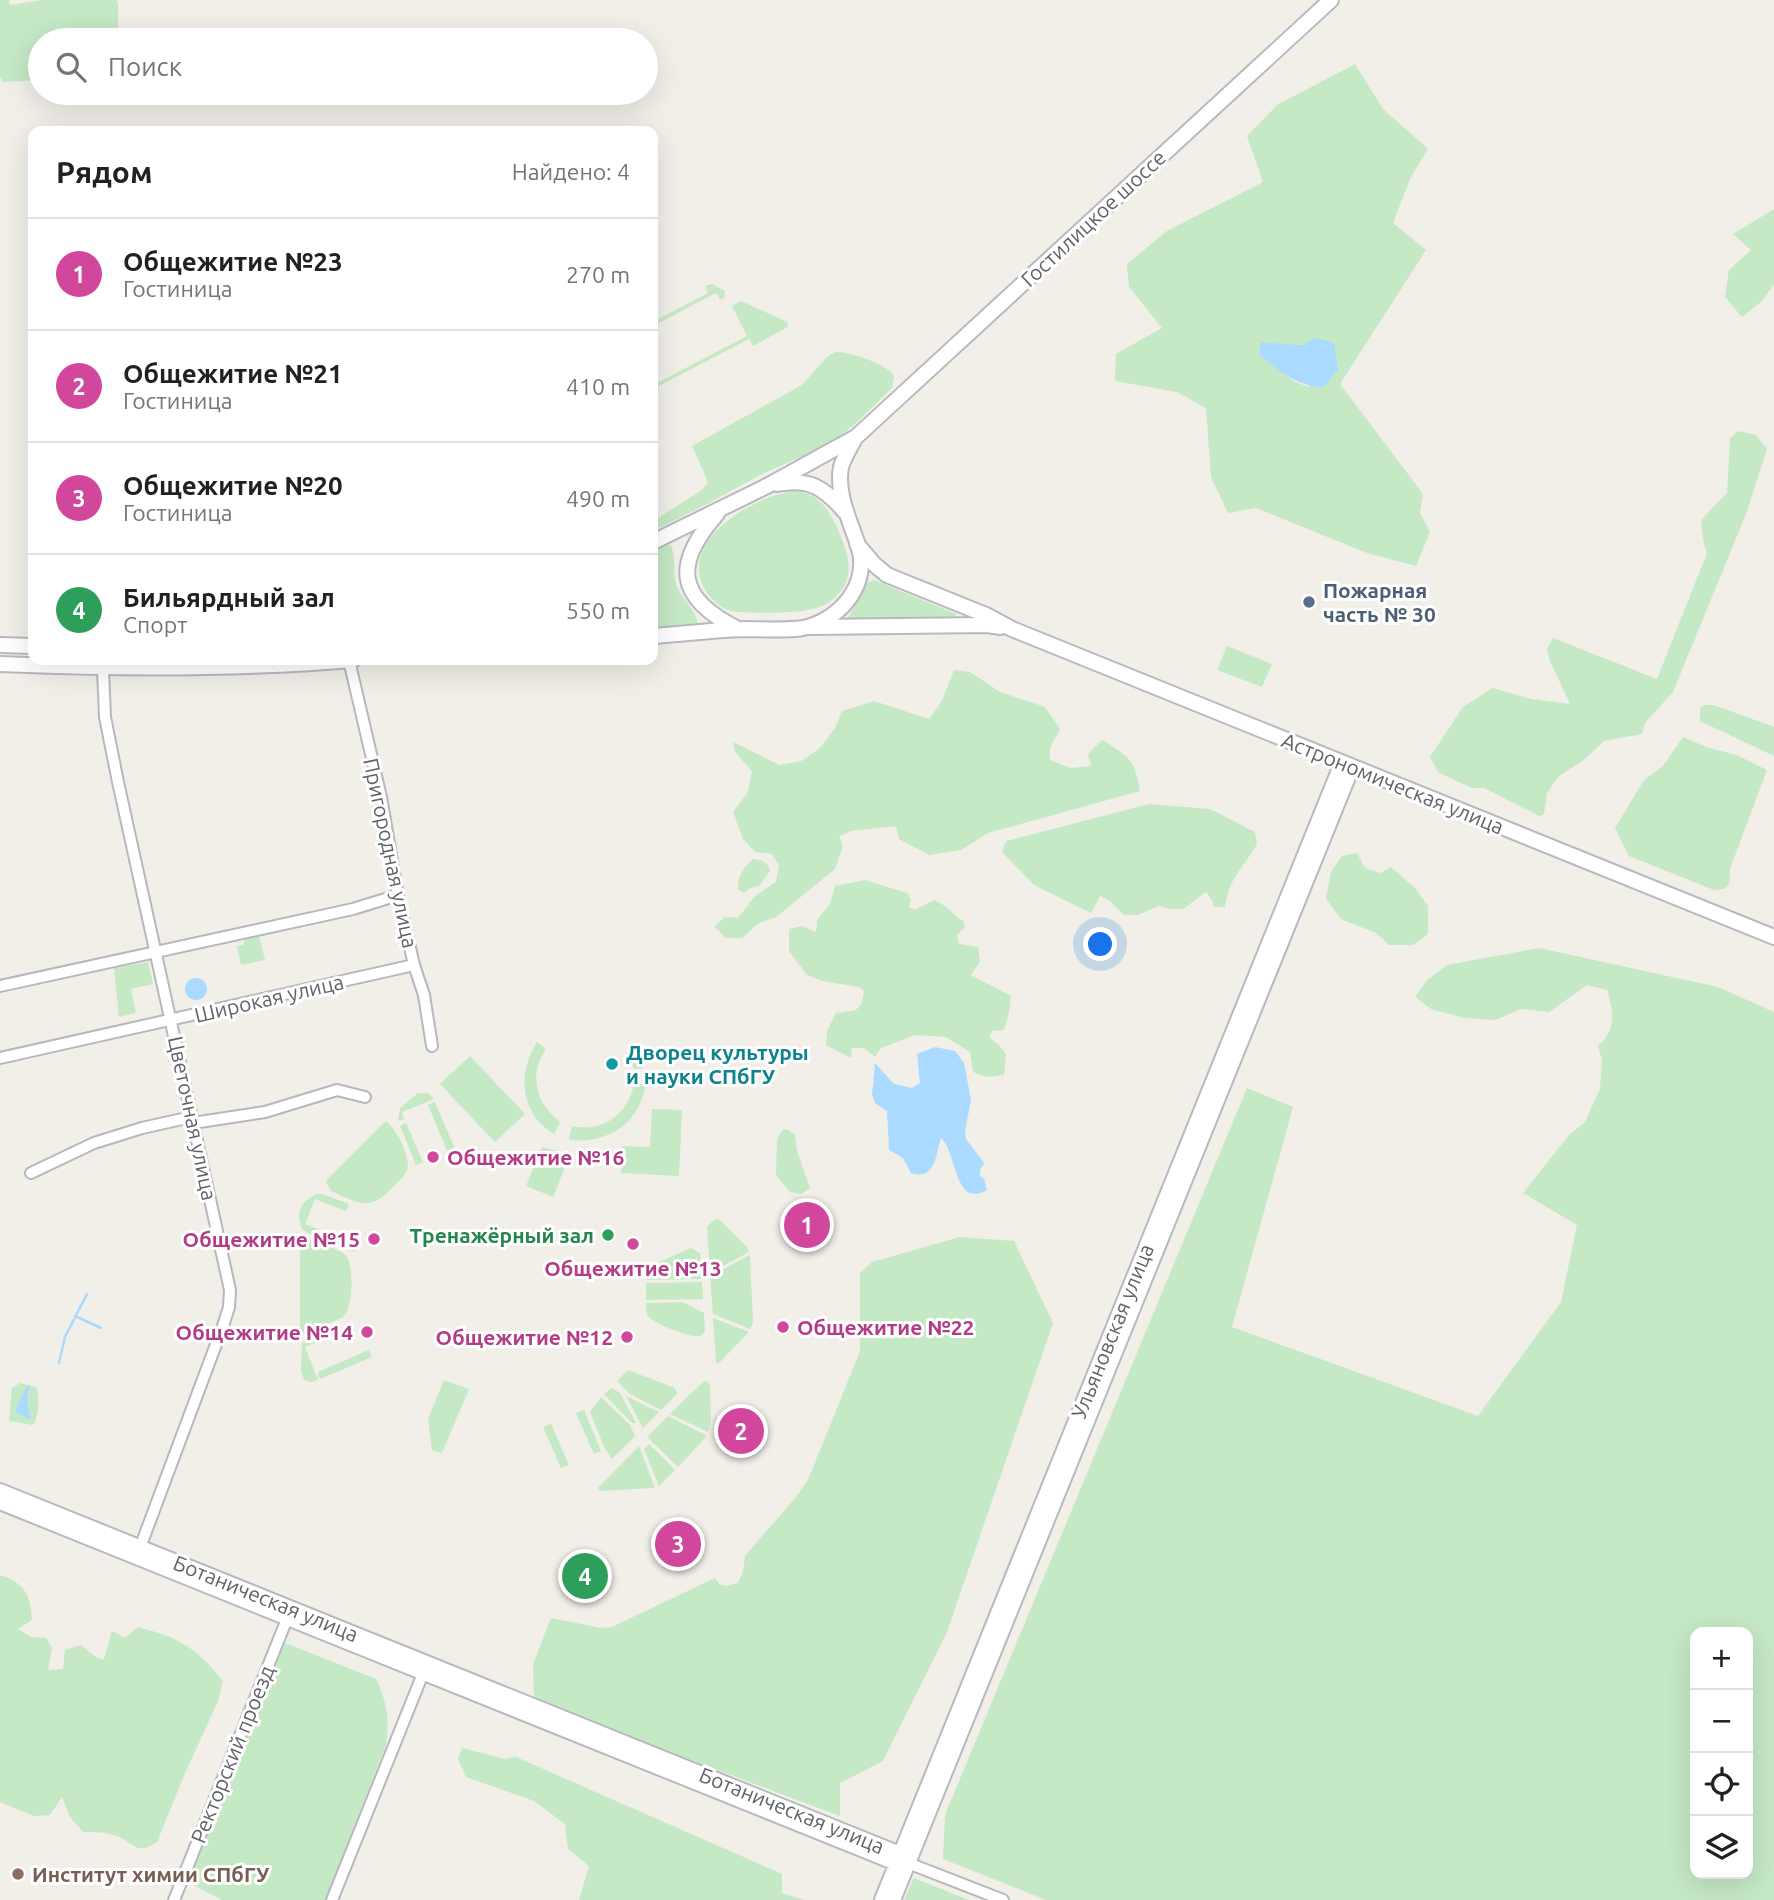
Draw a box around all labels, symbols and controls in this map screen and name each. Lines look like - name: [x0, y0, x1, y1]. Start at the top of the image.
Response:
- search box: [28, 28, 658, 105]
- icon: search: [52, 48, 90, 86]
- text: Поиск: [108, 52, 182, 81]
- street label: Гостилицкое шоссе: [1016, 145, 1170, 291]
- text: Рядом: [56, 155, 152, 189]
- text: Найдено: 4: [512, 159, 630, 184]
- text: Общежитие №23: [123, 247, 343, 276]
- text: 1: [73, 262, 85, 287]
- text: 270 m: [566, 262, 630, 287]
- text: Гостиница: [123, 276, 233, 301]
- text: Общежитие №21: [123, 359, 343, 388]
- text: 2: [73, 374, 85, 399]
- text: 410 m: [566, 374, 630, 399]
- text: Гостиница: [123, 388, 233, 413]
- text: Общежитие №20: [123, 471, 343, 500]
- text: 3: [73, 486, 85, 511]
- text: 490 m: [566, 486, 630, 511]
- text: Гостиница: [123, 500, 233, 525]
- place label: Пожарная часть № 30: [1323, 578, 1436, 626]
- text: Бильярдный зал: [123, 583, 335, 612]
- marker: Пожарная часть № 30: [1301, 594, 1317, 610]
- text: 4: [73, 598, 85, 623]
- text: 550 m: [566, 598, 630, 623]
- text: Спорт: [123, 612, 187, 637]
- street label: Астрономическая улица: [1278, 727, 1508, 839]
- street label: Пригородная улица: [359, 756, 423, 950]
- your location: [1083, 927, 1117, 961]
- street label: Широкая улица: [192, 969, 346, 1027]
- street label: Цветочная улица: [164, 1034, 222, 1202]
- place label: Дворец культуры и науки СПбГУ: [626, 1040, 809, 1088]
- marker: Дворец культуры и науки СПбГУ: [604, 1056, 620, 1072]
- place label: Общежитие №16: [447, 1145, 625, 1169]
- marker: Общежитие №16: [425, 1149, 441, 1165]
- pin: 1: [784, 1199, 830, 1251]
- place label: Тренажёрный зал: [410, 1223, 594, 1247]
- place label: Общежитие №15: [183, 1227, 360, 1251]
- marker: Тренажёрный зал: [600, 1227, 616, 1243]
- marker: Общежитие №15: [366, 1231, 382, 1247]
- marker: Общежитие №13: [625, 1236, 641, 1252]
- street label: Ульяновская улица: [1066, 1240, 1158, 1422]
- place label: Общежитие №13: [544, 1256, 722, 1280]
- place label: Общежитие №22: [797, 1315, 974, 1339]
- marker: Общежитие №22: [775, 1319, 791, 1335]
- place label: Общежитие №14: [176, 1320, 353, 1344]
- marker: Общежитие №14: [359, 1324, 375, 1340]
- place label: Общежитие №12: [436, 1325, 613, 1349]
- marker: Общежитие №12: [619, 1329, 635, 1345]
- pin: 2: [718, 1405, 764, 1457]
- pin: 3: [655, 1518, 701, 1570]
- street label: Ботаническая улица: [170, 1550, 362, 1646]
- pin: 4: [562, 1550, 608, 1602]
- map controls: [1690, 1627, 1753, 1879]
- button: +: [1690, 1627, 1753, 1690]
- street label: Ректорский проезд: [185, 1662, 279, 1846]
- button: −: [1690, 1690, 1753, 1753]
- button: locate: [1690, 1753, 1753, 1816]
- street label: Ботаническая улица: [696, 1762, 888, 1858]
- button: layers: [1690, 1816, 1753, 1879]
- place label: Институт химии СПбГУ: [32, 1862, 270, 1886]
- marker: Институт химии СПбГУ: [10, 1866, 26, 1882]

